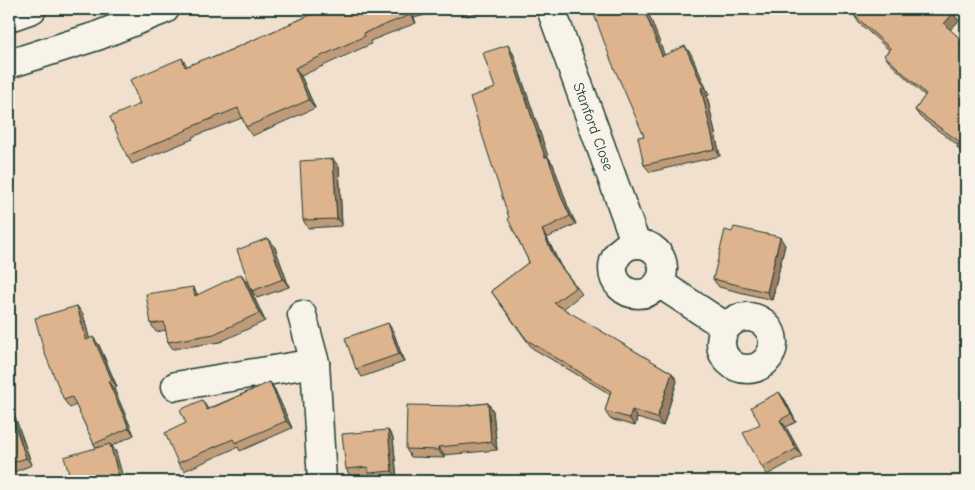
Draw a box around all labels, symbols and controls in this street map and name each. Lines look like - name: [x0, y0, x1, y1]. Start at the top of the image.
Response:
- street label: Stanford Close: [569, 80, 618, 174]

